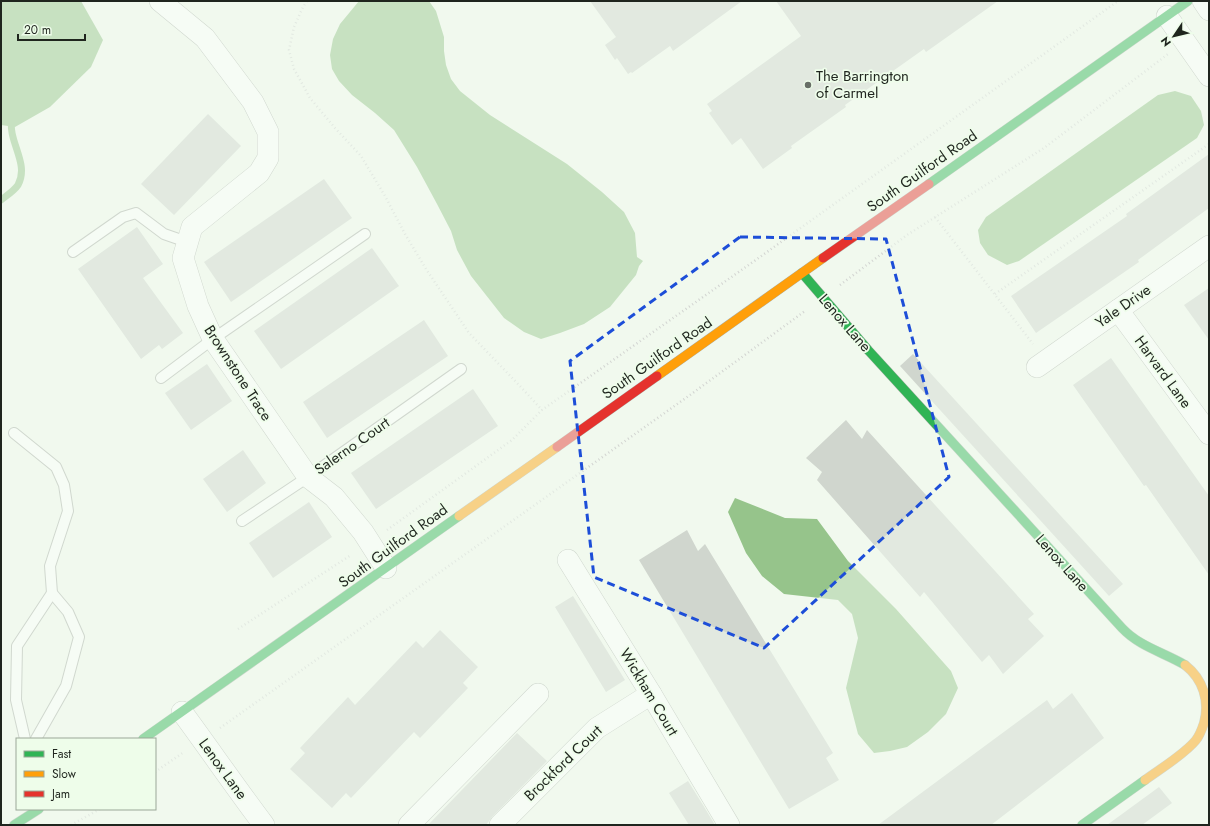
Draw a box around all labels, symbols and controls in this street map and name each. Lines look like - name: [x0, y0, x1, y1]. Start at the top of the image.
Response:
- scale bar: [18, 16, 85, 42]
- north arrow: [1154, 16, 1194, 56]
- text: 20 m: [24, 21, 51, 39]
- text: N: [1157, 34, 1175, 50]
- place label: The Barrington of Carmel: [816, 65, 909, 104]
- marker: The Barrington of Carmel: [803, 80, 813, 90]
- street label: South Guilford Road: [862, 125, 982, 217]
- street label: Yale Drive: [1091, 279, 1155, 333]
- street label: Lenox Lane: [814, 289, 877, 357]
- street label: South Guilford Road: [597, 312, 717, 404]
- street label: Brownstone Trace: [199, 321, 277, 425]
- street label: Harvard Lane: [1129, 331, 1197, 413]
- street label: Salerno Court: [310, 412, 394, 480]
- street label: South Guilford Road: [334, 499, 452, 593]
- street label: Lenox Lane: [1030, 529, 1094, 597]
- street label: Wickham Court: [614, 644, 684, 740]
- street label: Brockford Court: [519, 720, 607, 806]
- street label: Lenox Lane: [193, 734, 253, 804]
- legend: [16, 738, 156, 810]
- text: Fast: [52, 745, 71, 763]
- text: Slow: [52, 765, 77, 783]
- text: Jam: [50, 785, 70, 803]

